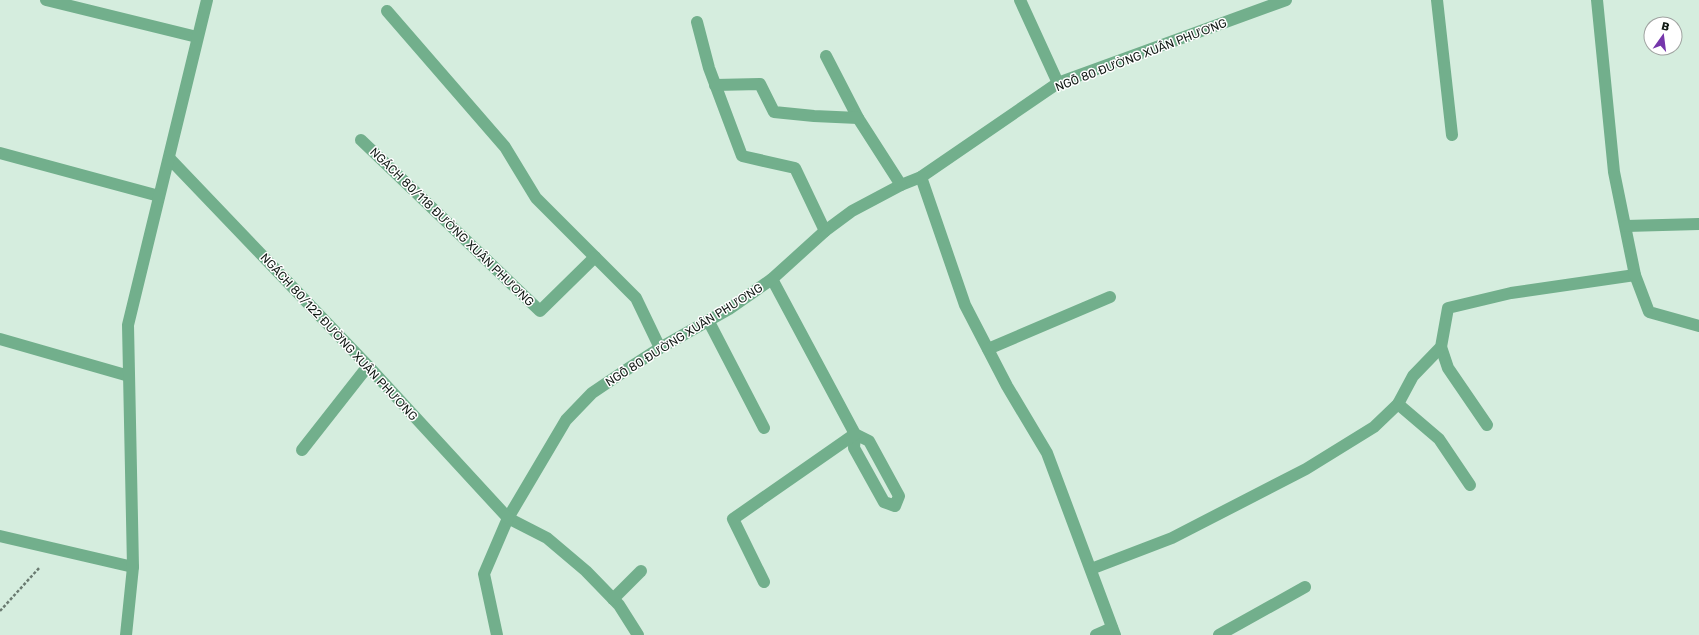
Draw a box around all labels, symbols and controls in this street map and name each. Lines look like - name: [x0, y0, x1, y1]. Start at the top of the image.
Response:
- street label: NGÕ 80 ĐƯỜNG XUÂN PHƯƠNG: [1053, 15, 1229, 94]
- north arrow: [1643, 16, 1683, 56]
- text: B: [1660, 20, 1671, 34]
- street label: NGÁCH 80/118 ĐƯỜNG XUÂN PHƯƠNG: [367, 144, 537, 309]
- street label: NGÁCH 80/122 ĐƯỜNG XUÂN PHƯƠNG: [258, 250, 421, 424]
- street label: NGÕ 80 ĐƯỜNG XUÂN PHƯƠNG: [602, 280, 765, 389]

